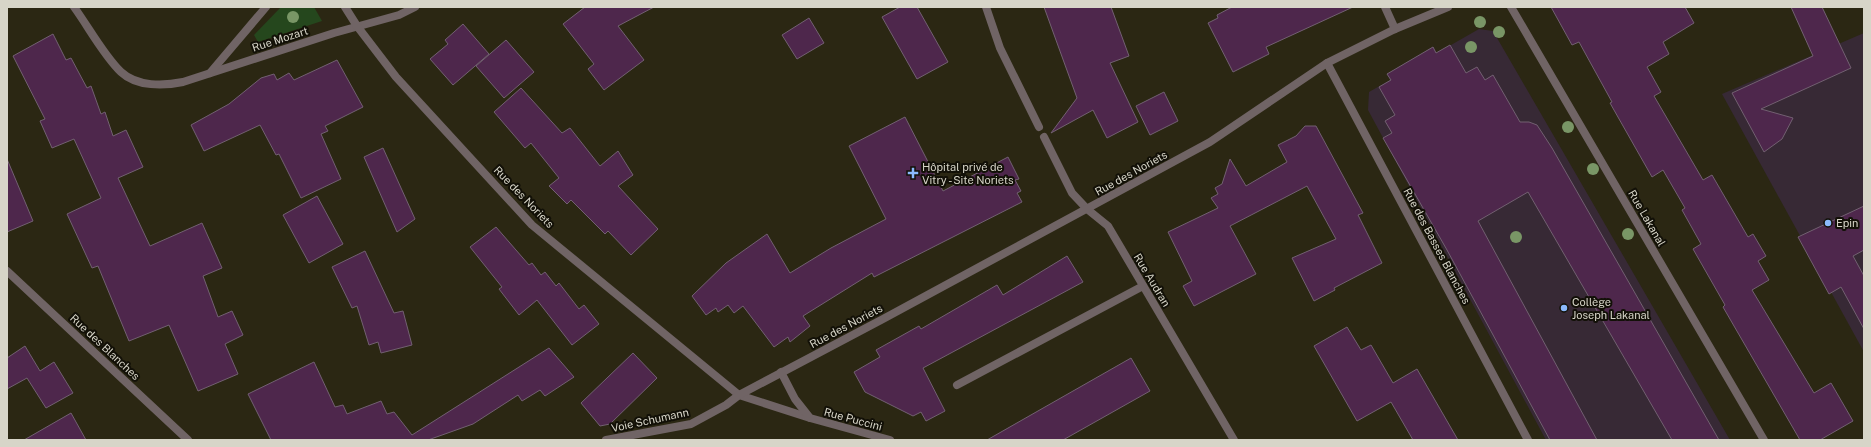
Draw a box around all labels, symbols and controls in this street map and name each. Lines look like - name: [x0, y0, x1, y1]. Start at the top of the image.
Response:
- street label: Rue Mozart: [250, 24, 310, 54]
- street label: Rue des Noriets: [1093, 148, 1170, 198]
- place label: Hôpital privé de Vitry - Site Noriets: [922, 161, 1014, 186]
- street label: Rue des Noriets: [492, 164, 557, 230]
- marker: Hôpital privé de Vitry - Site Noriets: [907, 167, 919, 179]
- street label: Rue des Basses Blanches: [1401, 186, 1473, 306]
- street label: Rue Lakanal: [1626, 188, 1668, 248]
- place label: Epin: [1836, 217, 1858, 229]
- marker: Epin: [1823, 218, 1833, 228]
- street label: Rue Audran: [1131, 251, 1173, 309]
- place label: Collège Joseph Lakanal: [1572, 296, 1650, 321]
- street label: Rue des Noriets: [808, 302, 885, 350]
- marker: Collège Joseph Lakanal: [1559, 303, 1569, 313]
- street label: Rue des Blanches: [68, 312, 142, 383]
- street label: Rue Puccini: [823, 405, 883, 433]
- street label: Voie Schumann: [610, 406, 690, 434]

